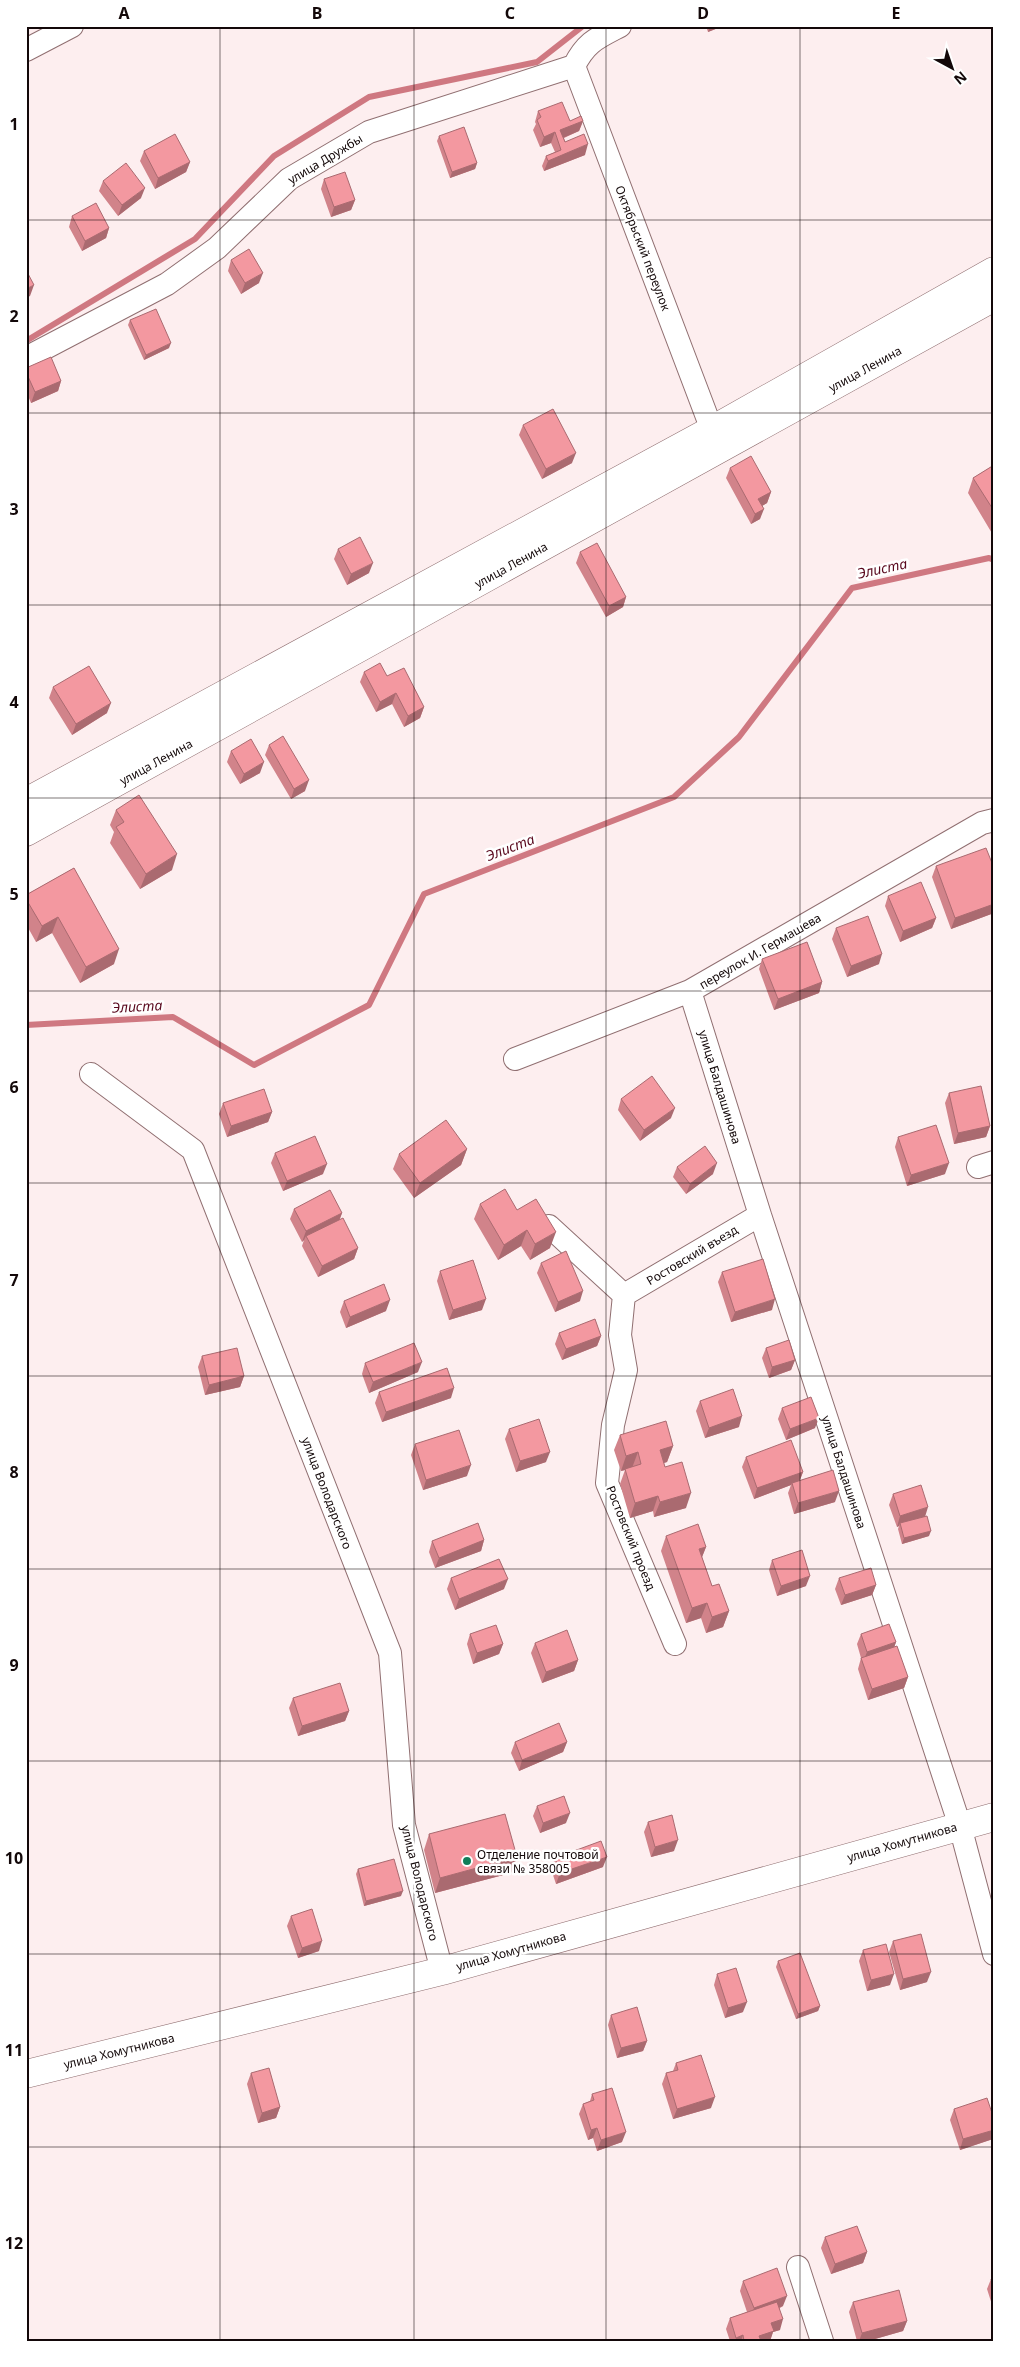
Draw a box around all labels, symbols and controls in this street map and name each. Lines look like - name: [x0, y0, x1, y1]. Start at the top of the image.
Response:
- text: A: [118, 2, 130, 24]
- text: B: [312, 2, 322, 24]
- text: C: [505, 2, 515, 24]
- text: D: [697, 2, 709, 24]
- text: E: [892, 2, 901, 24]
- north arrow: [928, 42, 978, 92]
- text: N: [950, 67, 971, 89]
- text: 1: [9, 113, 19, 135]
- street label: улица Дружбы: [284, 130, 366, 188]
- street label: Октябрьский переулок: [611, 183, 675, 314]
- text: 2: [9, 305, 19, 327]
- street label: улица Ленина: [825, 342, 905, 396]
- text: 3: [9, 498, 19, 520]
- street label: улица Ленина: [471, 538, 551, 592]
- water label: Элиста: [855, 553, 909, 583]
- text: 4: [9, 691, 19, 713]
- street label: улица Ленина: [116, 735, 196, 789]
- water label: Элиста: [483, 829, 537, 865]
- text: 5: [9, 883, 19, 905]
- street label: переулок И. Гермашева: [696, 909, 824, 993]
- water label: Элиста: [111, 995, 163, 1017]
- street label: улица Балдашинова: [695, 1028, 745, 1146]
- text: 6: [9, 1076, 19, 1098]
- street label: Ростовский въезд: [643, 1221, 741, 1289]
- text: 7: [9, 1269, 19, 1291]
- street label: улица Балдашинова: [818, 1413, 870, 1531]
- street label: улица Володарского: [298, 1434, 356, 1552]
- text: 8: [9, 1461, 19, 1483]
- street label: Ростовский проезд: [602, 1483, 660, 1593]
- text: 9: [9, 1654, 19, 1676]
- street label: улица Хомутникова: [845, 1818, 959, 1866]
- street label: улица Володарского: [397, 1823, 443, 1943]
- place label: Отделение почтовой связи № 358005: [477, 1846, 599, 1877]
- text: 10: [5, 1847, 23, 1869]
- marker: Отделение почтовой связи № 358005: [461, 1855, 473, 1867]
- street label: улица Хомутникова: [454, 1927, 568, 1975]
- street label: улица Хомутникова: [62, 2029, 176, 2073]
- text: 11: [5, 2039, 23, 2061]
- text: 12: [5, 2232, 23, 2254]

